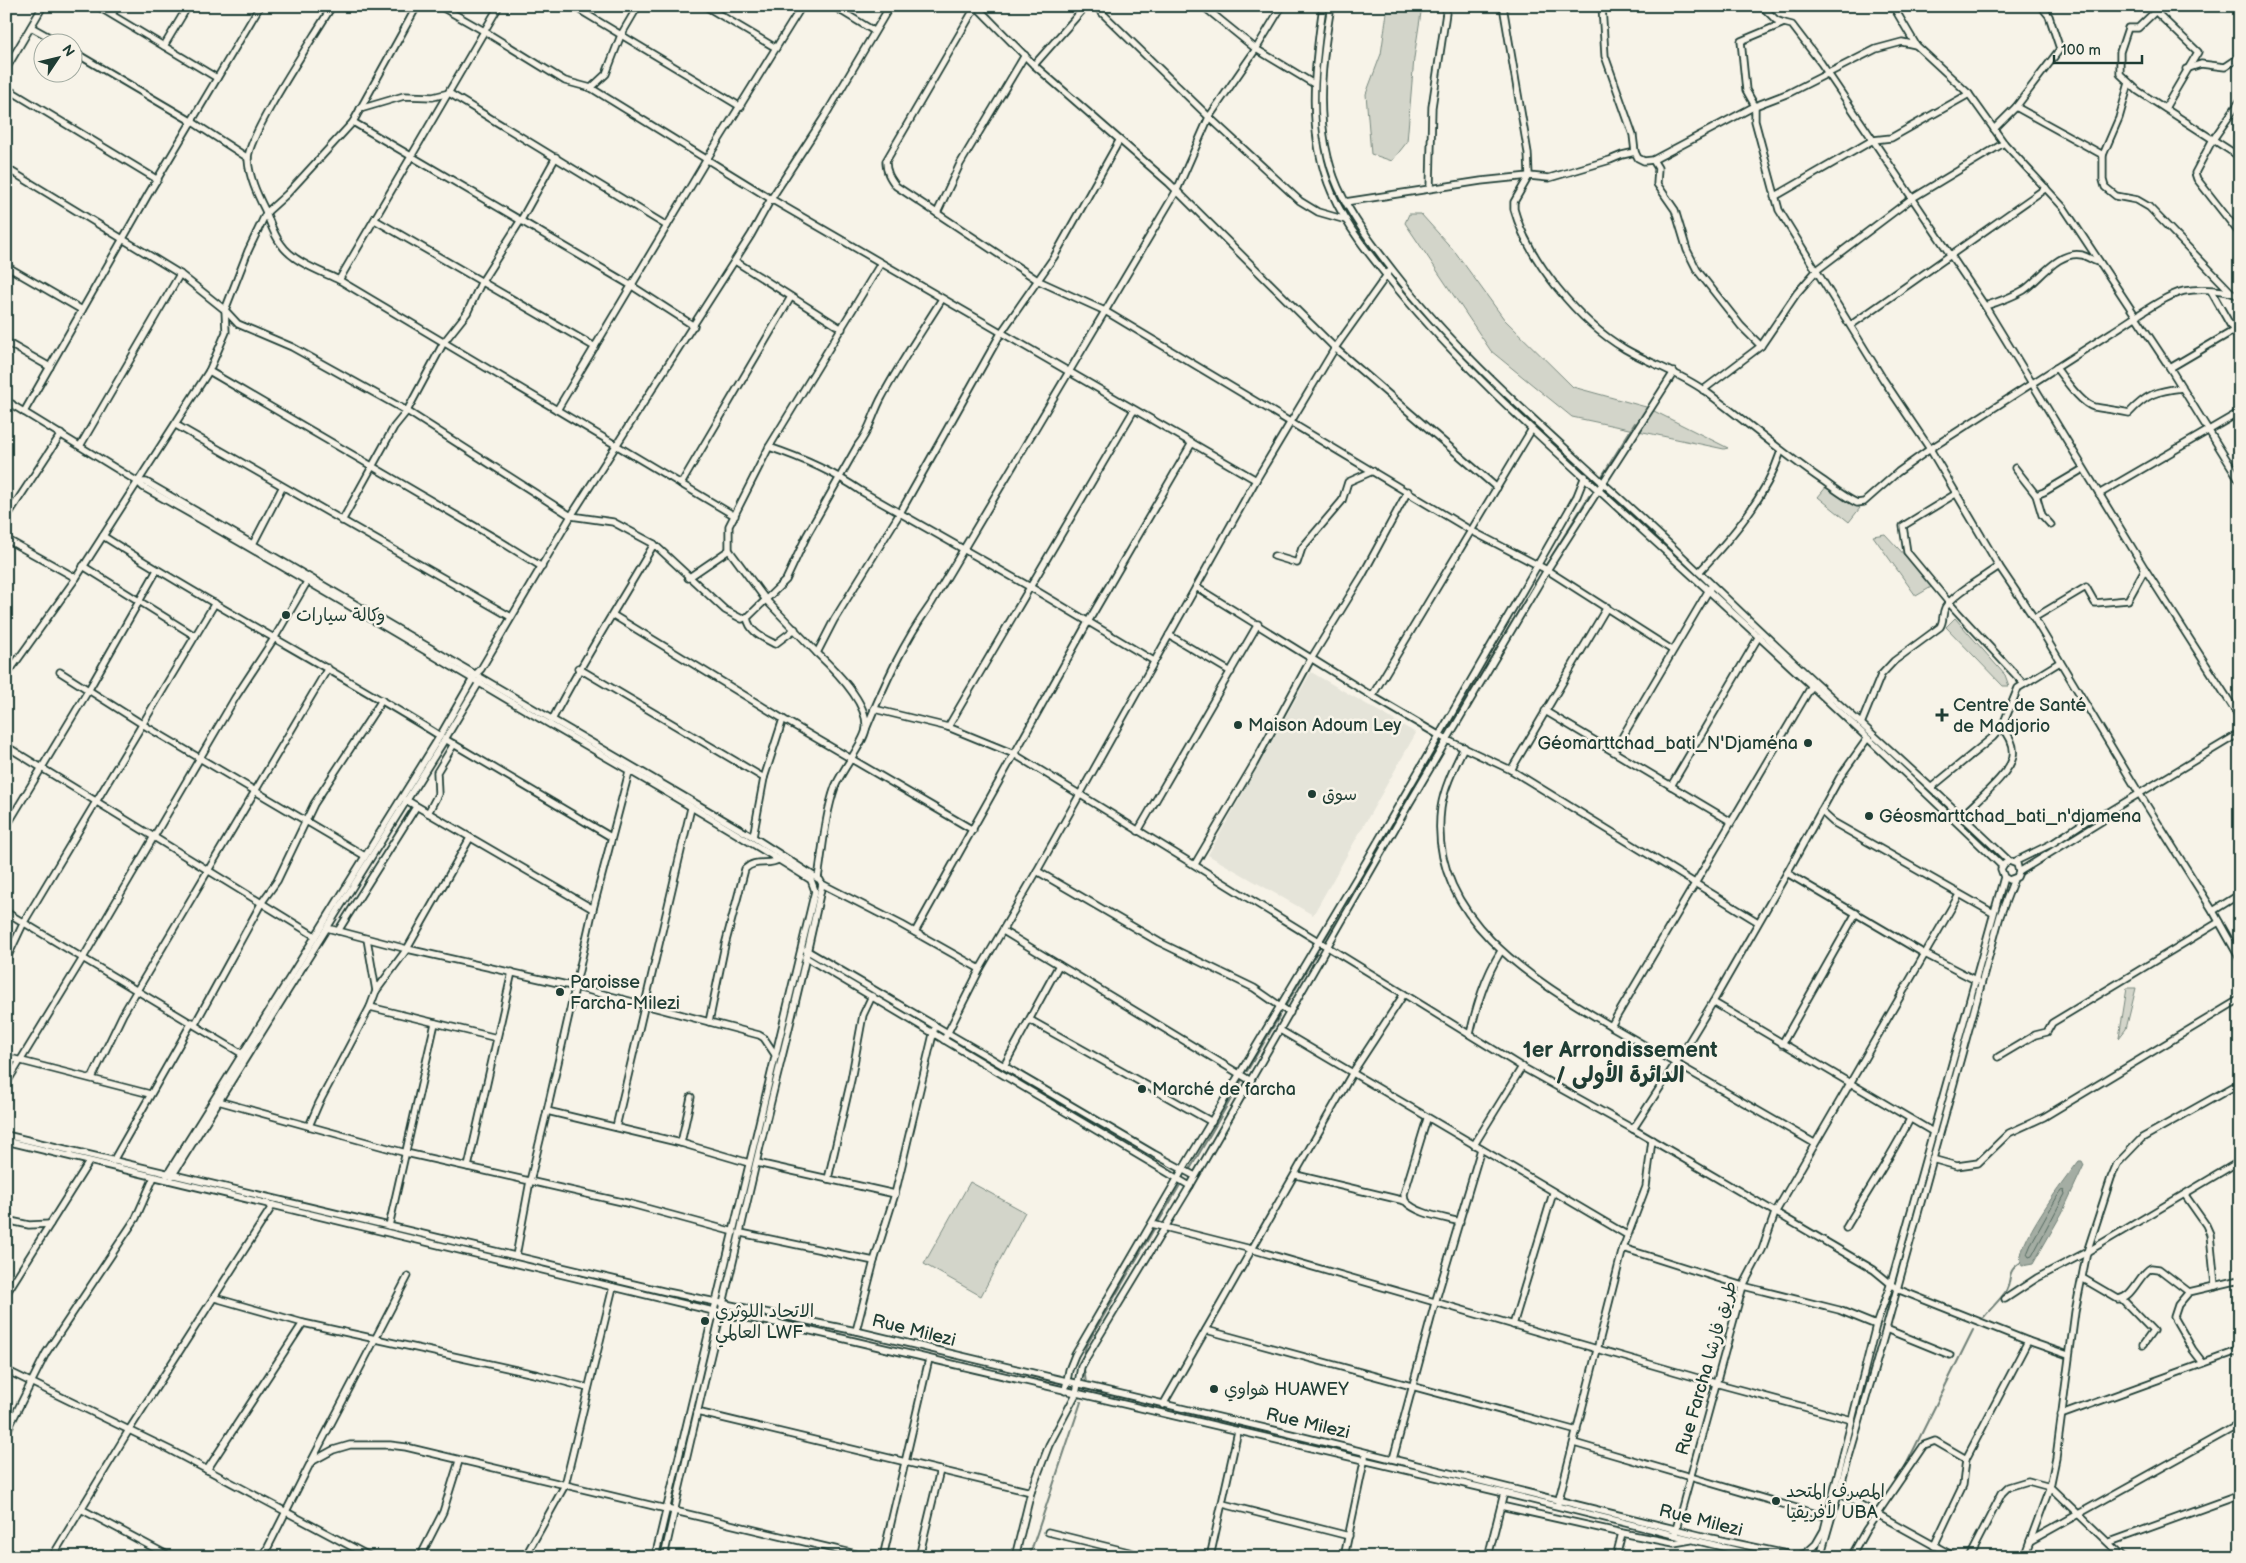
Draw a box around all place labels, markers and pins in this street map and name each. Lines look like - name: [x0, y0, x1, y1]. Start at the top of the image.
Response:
- place label: وكالة سيارات: [296, 605, 385, 626]
- marker: وكالة سيارات: [280, 609, 292, 621]
- place label: Centre de Santé de Madjorio: [1953, 695, 2087, 737]
- marker: Centre de Santé de Madjorio: [1935, 708, 1949, 722]
- place label: Maison Adoum Ley: [1248, 715, 1402, 736]
- marker: Maison Adoum Ley: [1232, 719, 1244, 731]
- place label: Géomarttchad_bati_N'Djaména: [1538, 733, 1798, 754]
- marker: Géomarttchad_bati_N'Djaména: [1802, 737, 1814, 749]
- place label: سوق: [1322, 784, 1357, 805]
- marker: سوق: [1306, 788, 1318, 800]
- place label: Géosmarttchad_bati_n'djamena: [1879, 806, 2141, 827]
- marker: Géosmarttchad_bati_n'djamena: [1863, 810, 1875, 822]
- place label: Paroisse Farcha-Milezi: [570, 972, 680, 1014]
- marker: Paroisse Farcha-Milezi: [554, 986, 566, 998]
- place label: Marché de farcha: [1152, 1079, 1296, 1100]
- marker: Marché de farcha: [1136, 1083, 1148, 1095]
- place label: الاتحاد اللوثري العالمي LWF: [715, 1301, 814, 1348]
- marker: الاتحاد اللوثري العالمي LWF: [699, 1315, 711, 1327]
- place label: هواوي HUAWEY: [1224, 1379, 1349, 1402]
- marker: هواوي HUAWEY: [1208, 1383, 1220, 1395]
- place label: المصرف المتحد لأفريقيا UBA: [1786, 1481, 1885, 1523]
- marker: المصرف المتحد لأفريقيا UBA: [1770, 1495, 1782, 1507]

